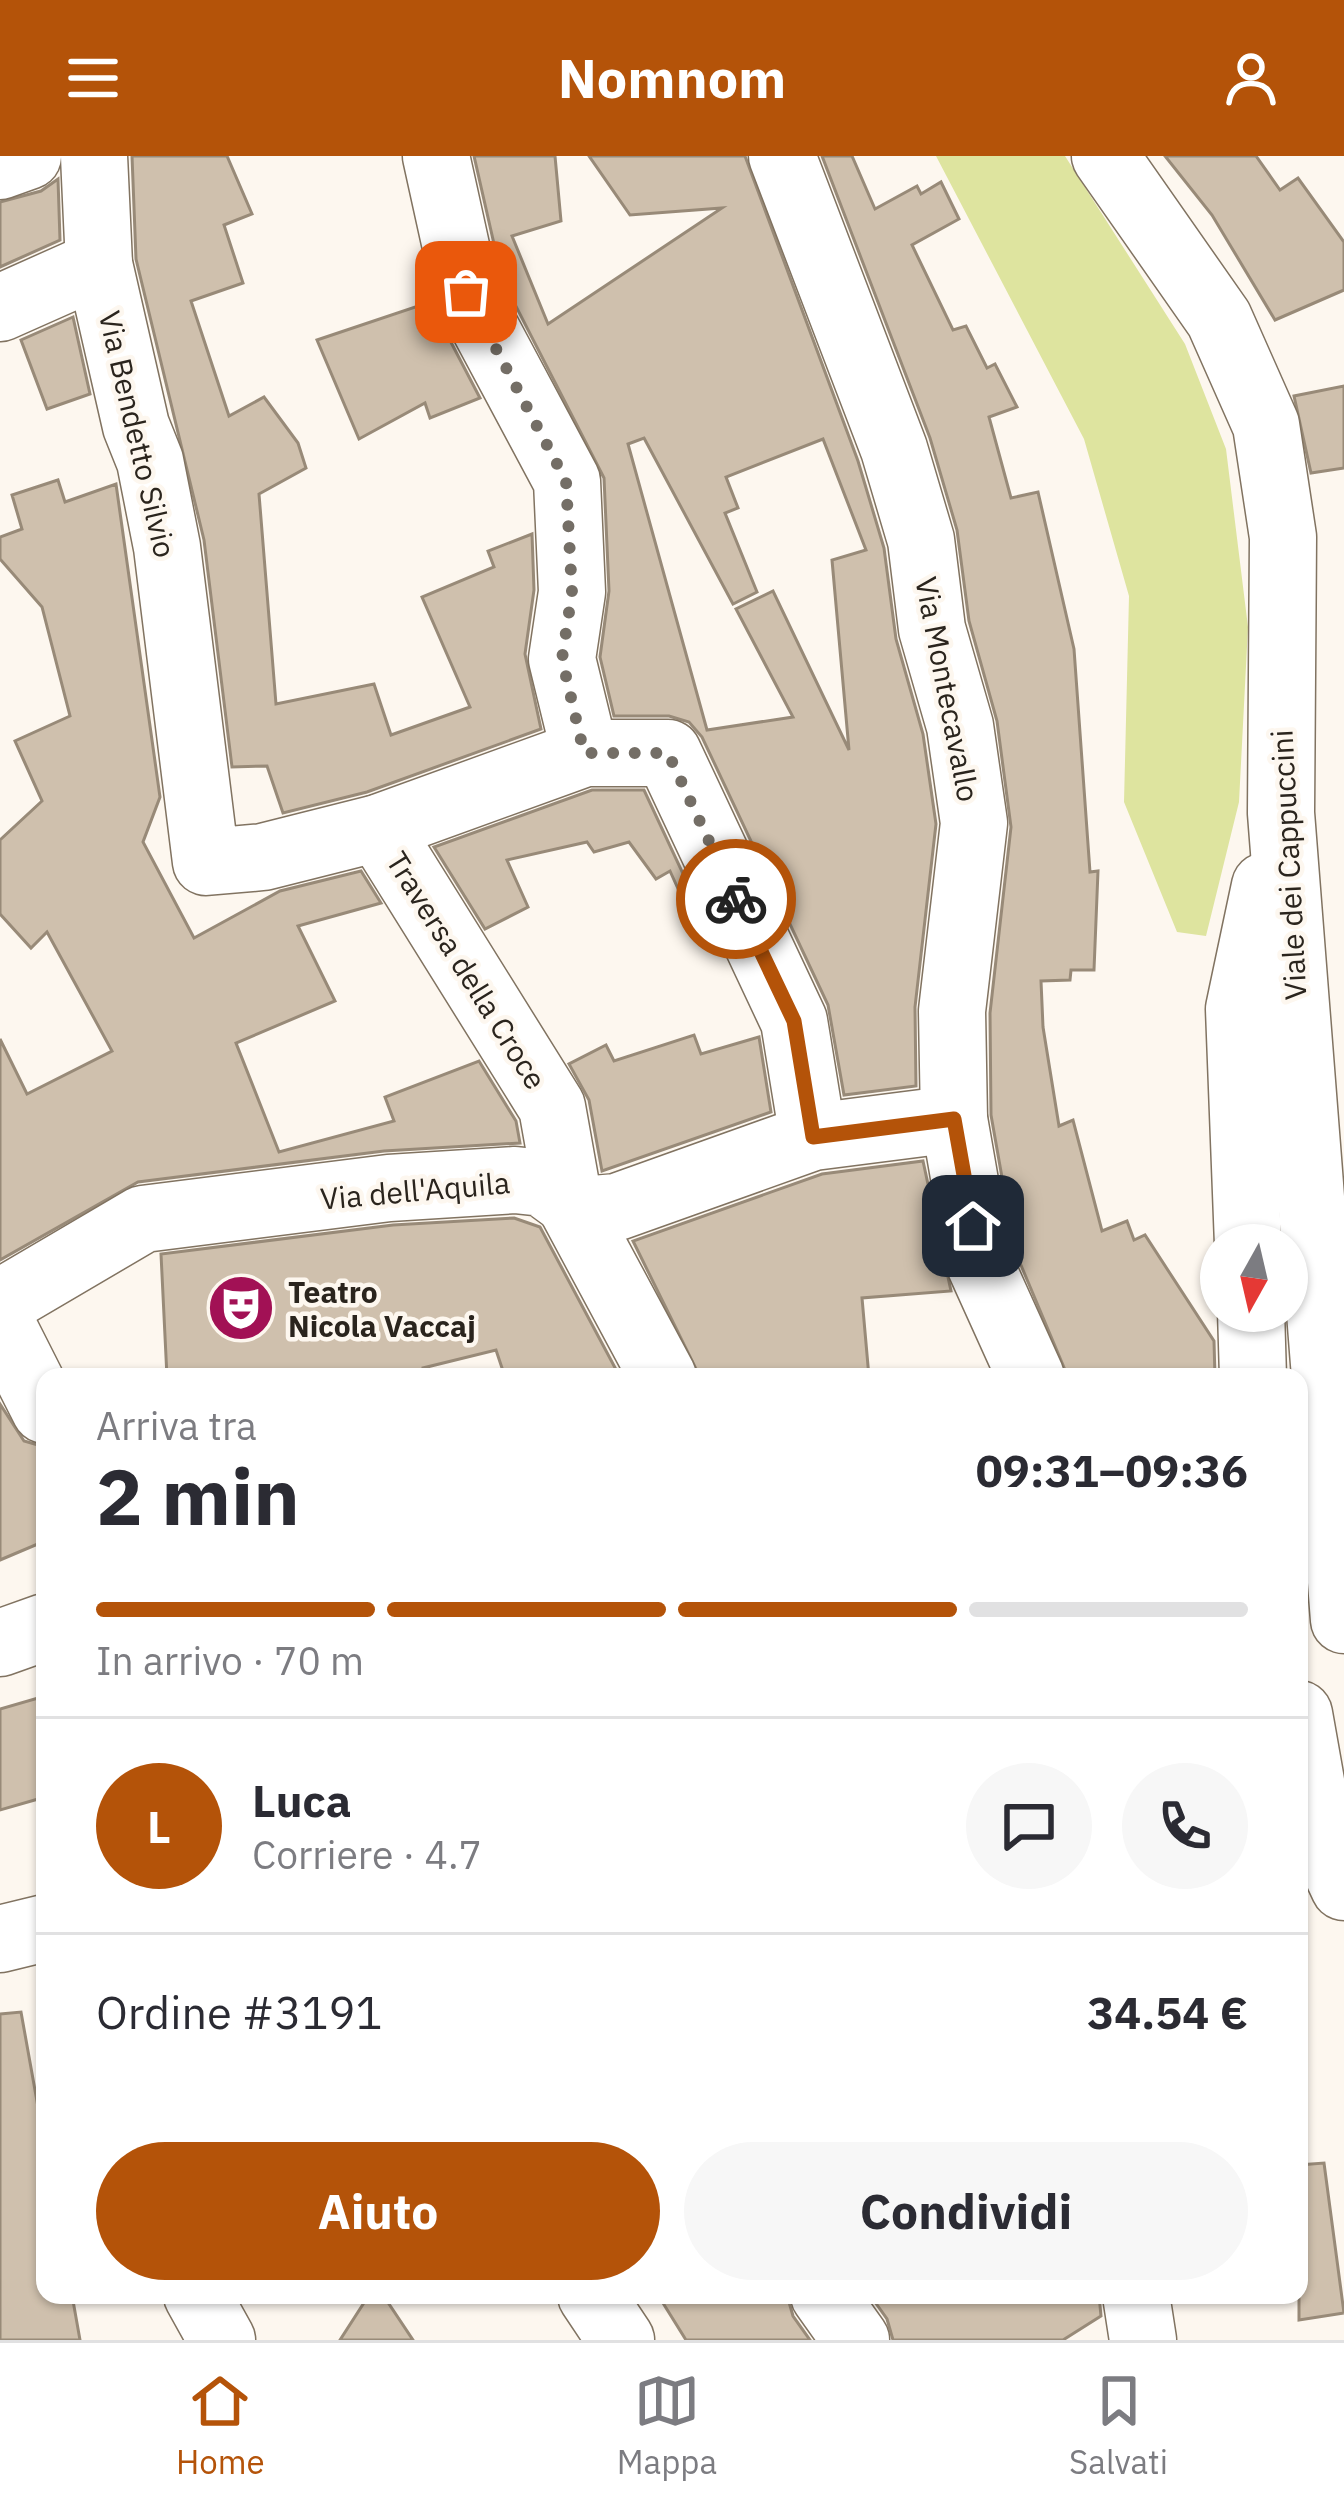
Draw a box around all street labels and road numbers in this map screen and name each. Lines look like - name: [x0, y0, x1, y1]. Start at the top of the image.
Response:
- street label: Via Bendetto Silvio: [91, 307, 185, 561]
- street label: Via Montecavallo: [907, 573, 989, 805]
- street label: Viale dei Cappuccini: [1261, 729, 1315, 1001]
- street label: Traversa della Croce: [378, 844, 556, 1096]
- street label: Via dell'Aquila: [319, 1162, 511, 1218]

